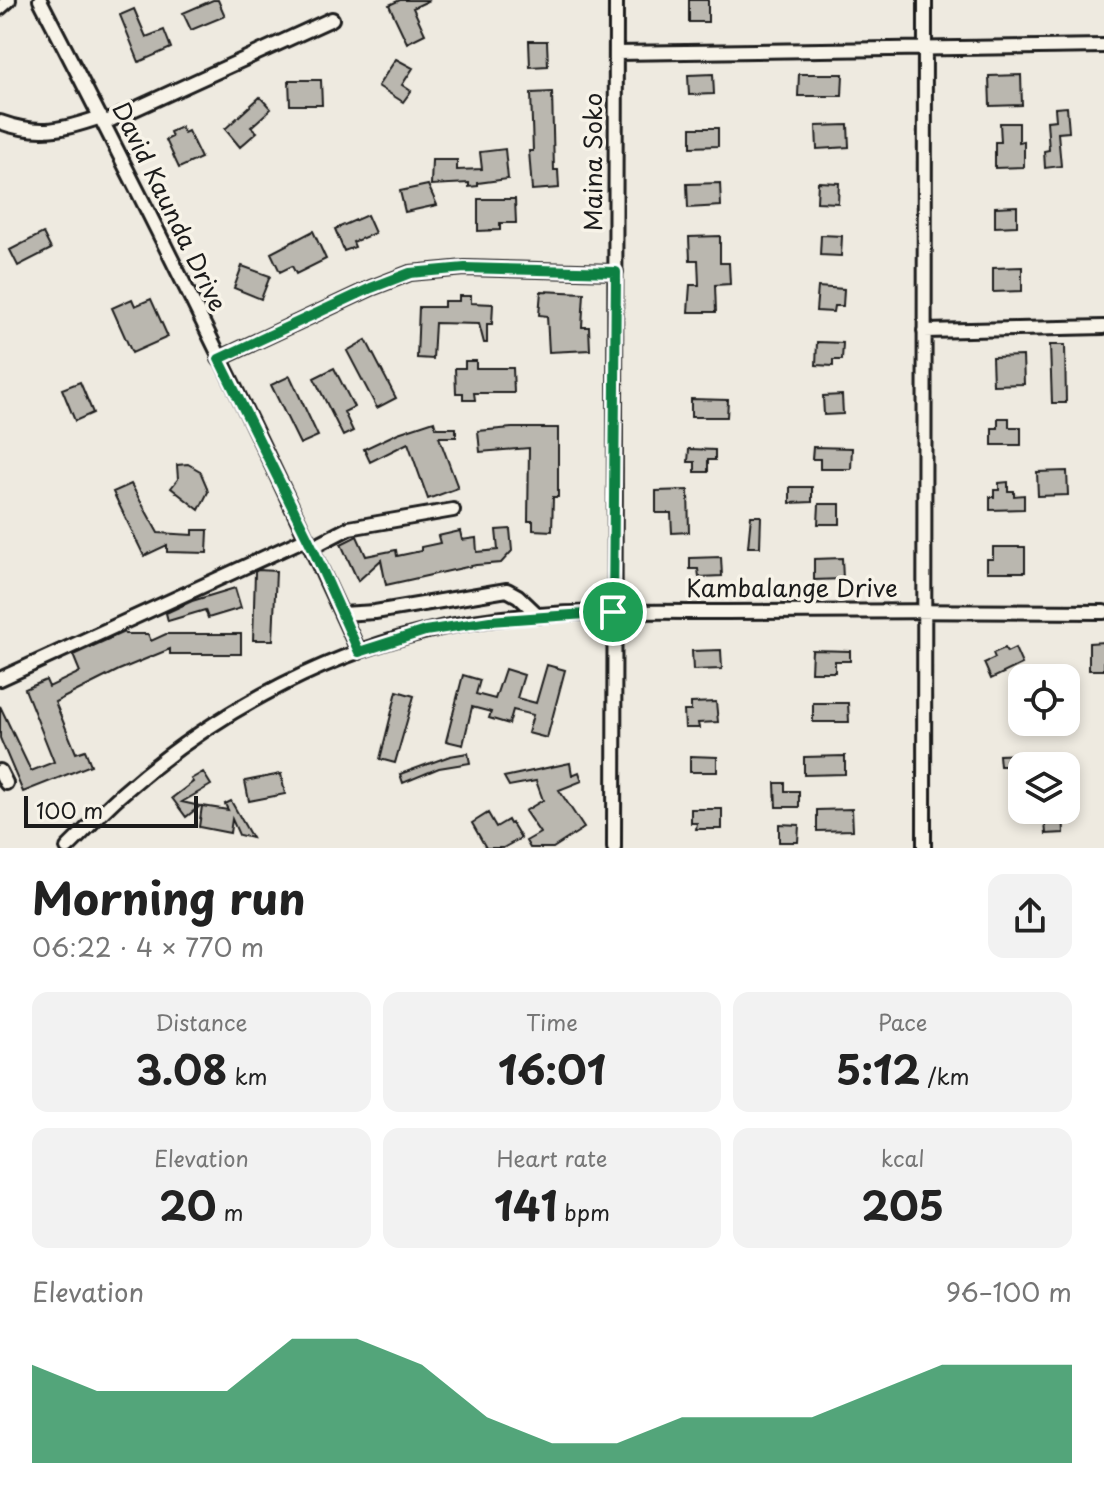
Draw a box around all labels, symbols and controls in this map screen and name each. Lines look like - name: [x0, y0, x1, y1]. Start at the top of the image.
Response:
- street label: Maina Soko: [574, 93, 610, 231]
- street label: David Kaunda Drive: [104, 95, 237, 317]
- street label: Kambalange Drive: [686, 569, 898, 605]
- pin: [579, 578, 647, 646]
- icon: arrive: [591, 590, 635, 634]
- map controls: [1008, 664, 1080, 824]
- button: locate: [1008, 664, 1080, 736]
- button: layers: [1008, 752, 1080, 824]
- scale bar: [24, 792, 198, 828]
- text: 100 m: [36, 793, 103, 826]
- text: Morning run: [32, 864, 306, 930]
- button: share: [988, 874, 1072, 958]
- text: 06:22 · 4 × 770 m: [32, 927, 264, 966]
- text: Distance: [155, 1005, 247, 1038]
- text: Time: [526, 1005, 578, 1038]
- text: Pace: [878, 1005, 927, 1038]
- text: 3.08: [135, 1038, 227, 1099]
- text: 16:01: [498, 1038, 606, 1099]
- text: 5:12: [836, 1038, 920, 1099]
- text: km: [227, 1059, 268, 1092]
- text: /km: [920, 1059, 970, 1092]
- text: Elevation: [154, 1141, 249, 1174]
- text: Heart rate: [496, 1141, 608, 1174]
- text: kcal: [881, 1141, 925, 1174]
- text: 20: [159, 1174, 216, 1235]
- text: 141: [494, 1174, 557, 1235]
- text: 205: [861, 1174, 944, 1235]
- text: m: [216, 1195, 244, 1228]
- text: bpm: [557, 1195, 610, 1228]
- text: Elevation: [32, 1272, 144, 1311]
- text: 96–100 m: [946, 1272, 1072, 1311]

